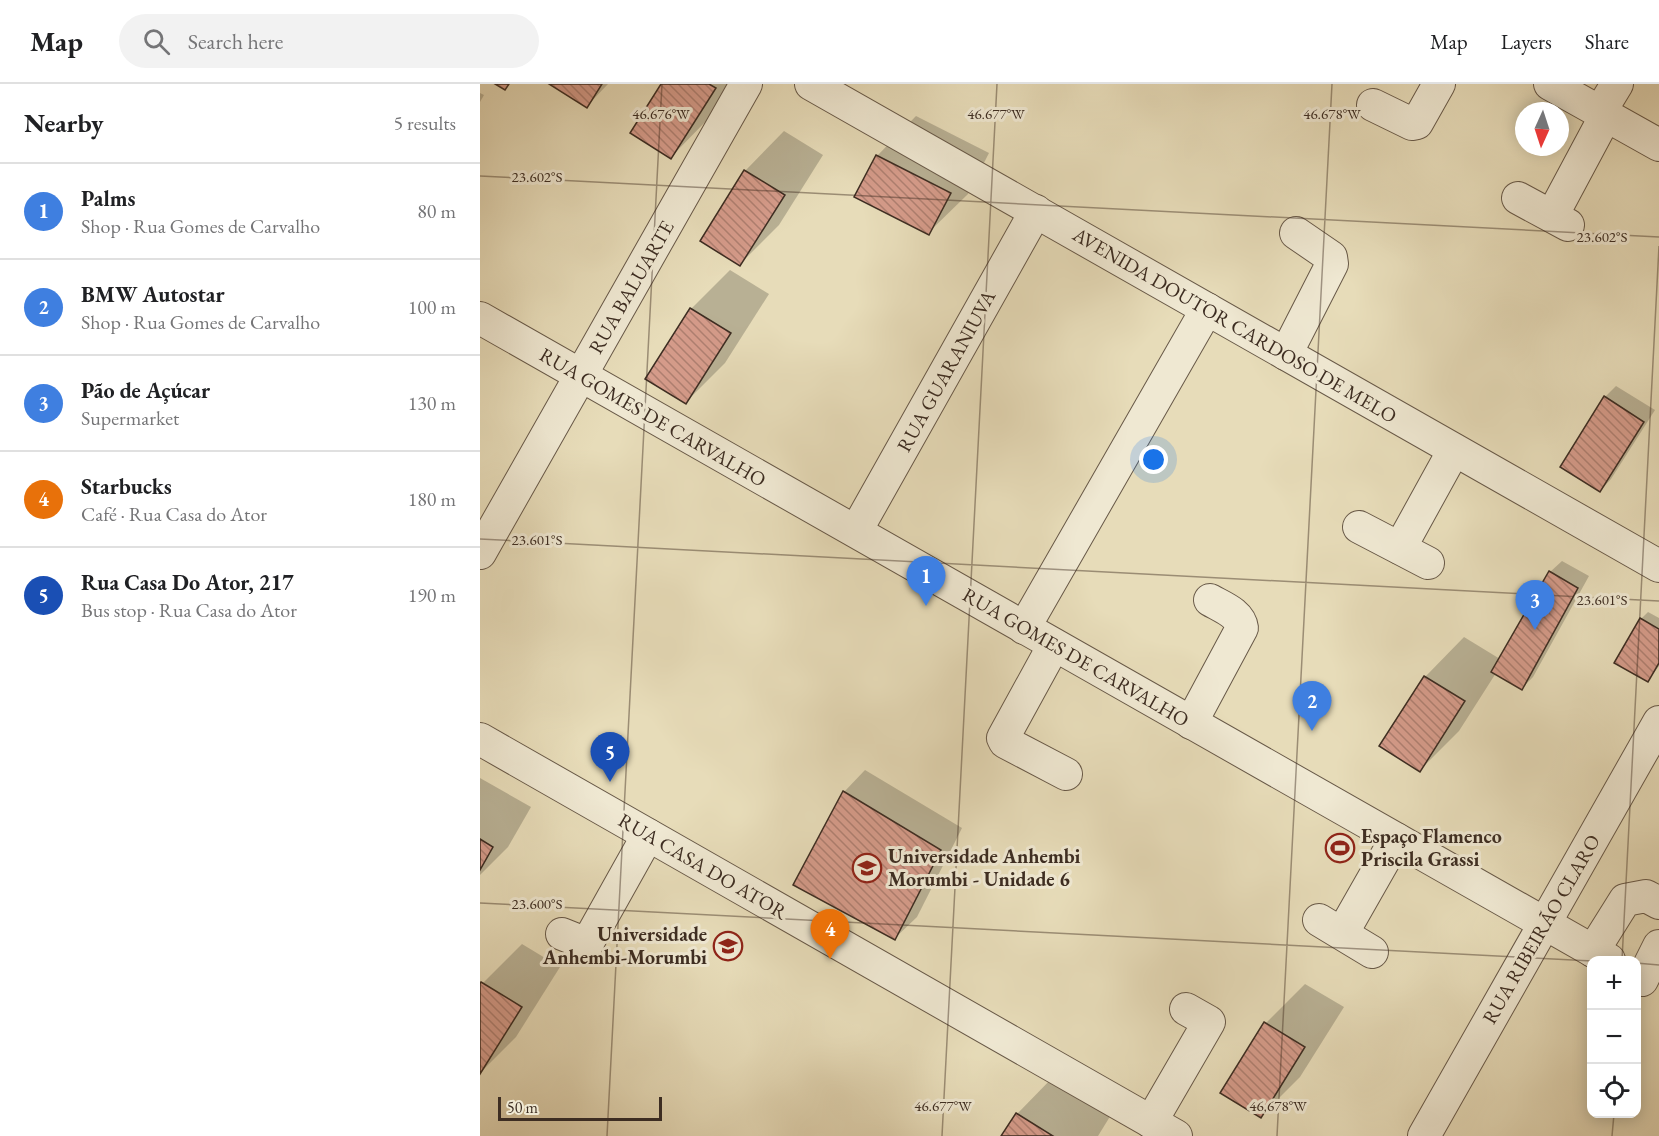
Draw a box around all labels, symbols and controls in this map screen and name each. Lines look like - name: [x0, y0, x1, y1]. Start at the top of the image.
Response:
- search box: [119, 14, 539, 68]
- text: Map: [30, 23, 83, 59]
- icon: search: [140, 25, 173, 58]
- text: Search here: [188, 27, 283, 56]
- text: Map: [1430, 28, 1468, 55]
- text: Layers: [1501, 28, 1552, 55]
- text: Share: [1585, 28, 1629, 55]
- north arrow: [1515, 102, 1569, 156]
- text: 46.676°W: [632, 104, 690, 123]
- text: 46.677°W: [967, 104, 1025, 123]
- text: 46.678°W: [1303, 104, 1361, 123]
- text: Nearby: [24, 106, 104, 140]
- text: 5 results: [393, 110, 456, 136]
- text: 23.602°S: [512, 167, 562, 186]
- text: Palms: [81, 184, 135, 213]
- text: 1: [38, 198, 49, 224]
- text: 80 m: [417, 198, 456, 224]
- text: Shop · Rua Gomes de Carvalho: [81, 213, 320, 239]
- street label: RUA BALUARTE: [582, 216, 680, 358]
- street label: AVENIDA DOUTOR CARDOSO DE MELO: [1067, 221, 1402, 429]
- text: 23.602°S: [1577, 227, 1627, 246]
- text: BMW Autostar: [81, 280, 225, 309]
- street label: RUA GUARANIUVA: [891, 285, 1001, 456]
- text: 2: [38, 294, 49, 320]
- text: 100 m: [408, 294, 456, 320]
- text: Shop · Rua Gomes de Carvalho: [81, 309, 320, 335]
- street label: RUA GOMES DE CARVALHO: [535, 341, 771, 493]
- text: Pão de Açúcar: [81, 376, 210, 405]
- text: 3: [38, 390, 49, 416]
- text: 130 m: [408, 390, 456, 416]
- text: Supermarket: [81, 405, 179, 431]
- your location: [1139, 445, 1168, 474]
- text: Starbucks: [81, 472, 172, 501]
- text: 4: [38, 486, 49, 512]
- text: 180 m: [408, 486, 456, 512]
- text: Café · Rua Casa do Ator: [81, 501, 267, 527]
- text: 23.601°S: [512, 530, 562, 549]
- pin: 1: [906, 556, 946, 606]
- text: Rua Casa Do Ator, 217: [81, 568, 294, 597]
- pin: 3: [1516, 580, 1554, 630]
- street label: RUA GOMES DE CARVALHO: [958, 581, 1194, 733]
- text: 5: [38, 582, 49, 608]
- text: 190 m: [408, 582, 456, 608]
- text: 23.601°S: [1577, 590, 1627, 609]
- text: Bus stop · Rua Casa do Ator: [81, 597, 297, 623]
- pin: 2: [1292, 682, 1332, 731]
- pin: 5: [590, 732, 630, 782]
- street label: RUA CASA DO ATOR: [614, 807, 793, 925]
- place label: Espaço Flamenco Priscila Grassi: [1361, 823, 1502, 872]
- street label: RUA RIBEIRÃO CLARO: [1476, 830, 1606, 1028]
- sports icon: Espaço Flamenco Priscila Grassi: [1324, 832, 1356, 864]
- place label: Universidade Anhembi Morumbi - Unidade 6: [888, 843, 1081, 892]
- school or university icon: Universidade Anhembi Morumbi - Unidade 6: [851, 852, 883, 884]
- text: 23.600°S: [512, 894, 562, 913]
- pin: 4: [810, 910, 850, 959]
- place label: Universidade Anhembi-Morumbi: [542, 921, 707, 970]
- school or university icon: Universidade Anhembi-Morumbi: [712, 930, 744, 962]
- map controls: [1587, 956, 1641, 1118]
- button: +: [1587, 956, 1641, 1010]
- button: −: [1587, 1010, 1641, 1064]
- button: locate: [1587, 1064, 1641, 1118]
- scale bar: [498, 1094, 662, 1122]
- text: 46.677°W: [914, 1096, 972, 1115]
- text: 46.678°W: [1249, 1096, 1307, 1115]
- text: 50 m: [507, 1097, 538, 1118]

